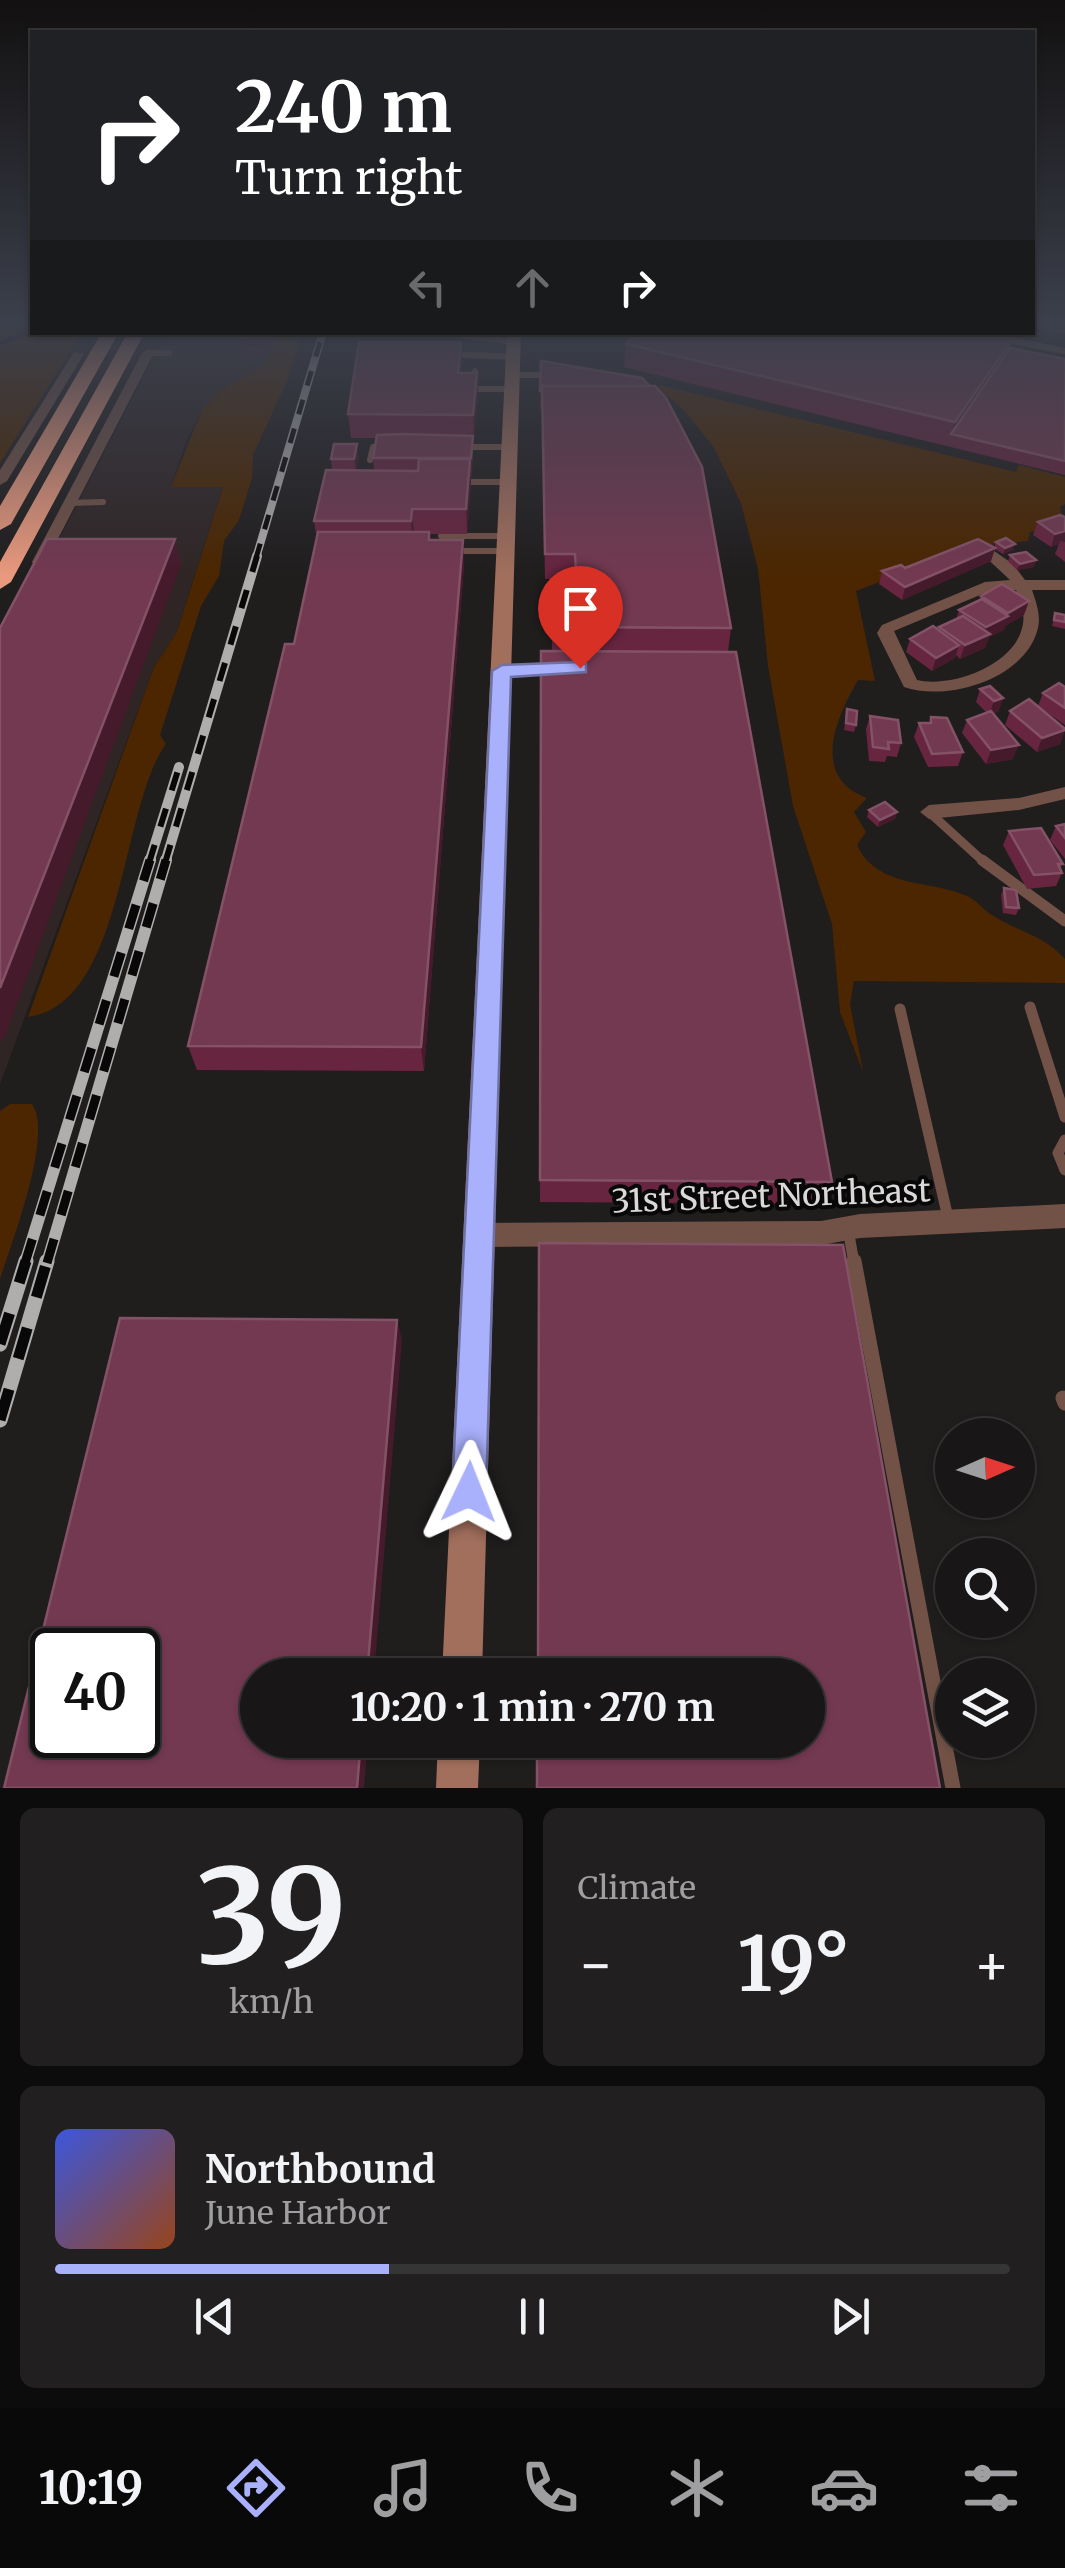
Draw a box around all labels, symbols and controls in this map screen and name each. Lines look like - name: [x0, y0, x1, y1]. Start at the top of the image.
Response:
- text: 240 m: [235, 63, 452, 151]
- icon: right: [70, 70, 200, 200]
- text: Turn right: [235, 150, 463, 206]
- icon: left: [400, 260, 455, 315]
- icon: ahead: [505, 260, 560, 315]
- icon: right: [610, 260, 665, 315]
- pin: [538, 566, 623, 669]
- icon: arrive: [553, 581, 608, 636]
- street label: 31st Street Northeast: [611, 1170, 932, 1222]
- north arrow: [935, 1418, 1035, 1518]
- map controls: [935, 1418, 1035, 1758]
- position arrow: [417, 1440, 521, 1544]
- button: search: [935, 1538, 1035, 1638]
- speed limit sign: 40: [30, 1628, 160, 1758]
- button: layers: [935, 1658, 1035, 1758]
- text: 10:20 · 1 min · 270 m: [350, 1684, 715, 1731]
- text: 39: [196, 1835, 347, 1998]
- text: Climate: [578, 1868, 696, 1908]
- text: 19°: [738, 1917, 850, 2011]
- text: −: [578, 1930, 614, 1999]
- text: +: [973, 1930, 1010, 1999]
- text: km/h: [229, 1982, 314, 2022]
- text: Northbound: [205, 2146, 435, 2193]
- text: June Harbor: [205, 2193, 391, 2233]
- icon: previous: [187, 2289, 242, 2344]
- icon: pause: [505, 2289, 560, 2344]
- icon: next: [823, 2289, 878, 2344]
- icon: directions: [221, 2453, 291, 2523]
- icon: music: [368, 2453, 438, 2523]
- icon: phone: [515, 2453, 585, 2523]
- icon: climate: [662, 2453, 732, 2523]
- icon: car: [809, 2453, 879, 2523]
- icon: filters: [956, 2453, 1026, 2523]
- text: 10:19: [39, 2460, 143, 2516]

